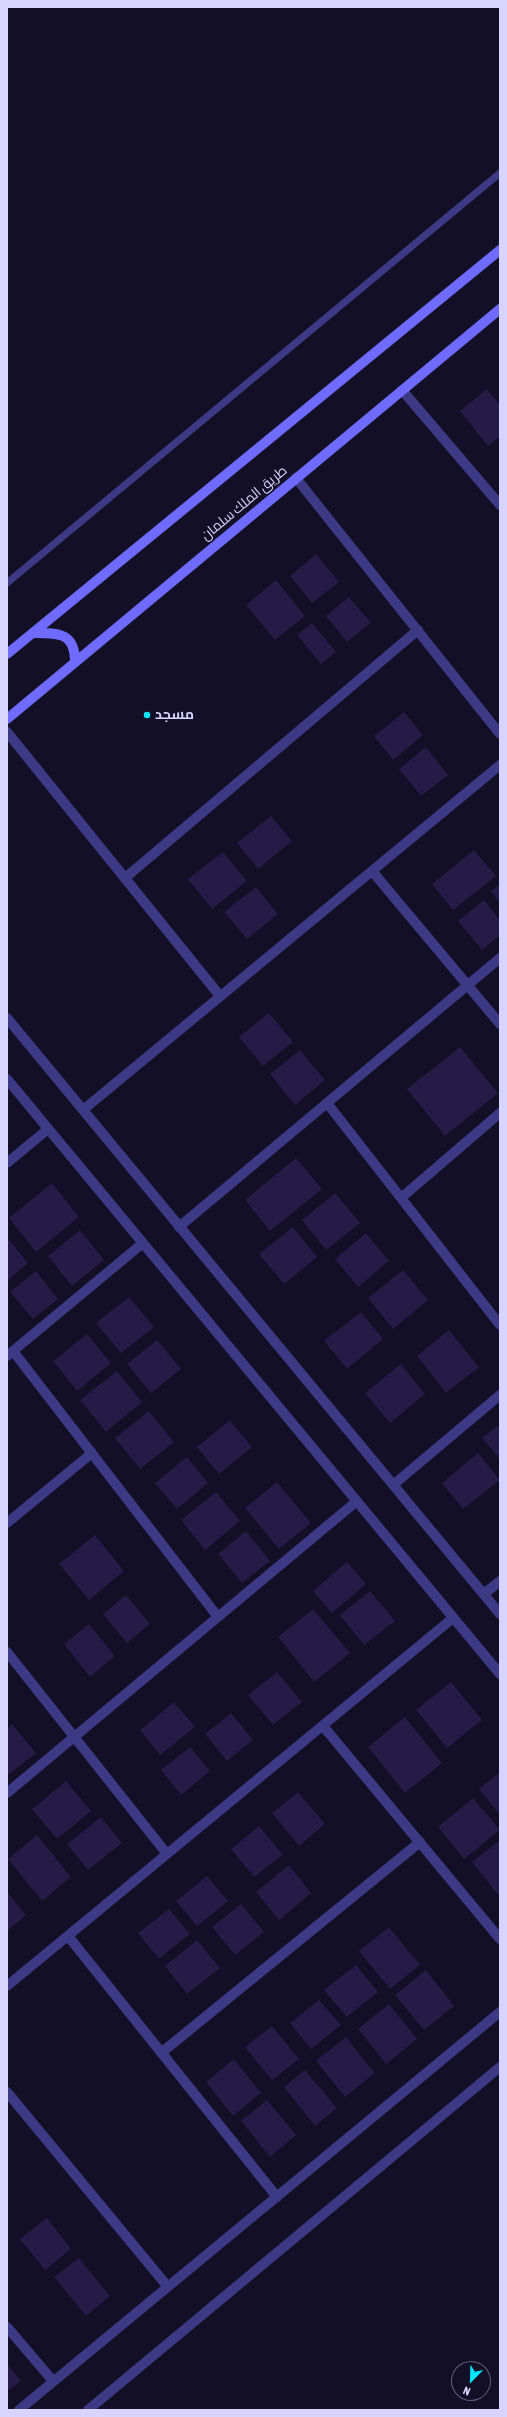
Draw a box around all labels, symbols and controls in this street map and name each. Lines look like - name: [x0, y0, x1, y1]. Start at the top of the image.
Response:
- street label: طريق الملك سلمان: [197, 462, 291, 544]
- place label: مسجد: [155, 707, 194, 723]
- marker: مسجد: [142, 710, 152, 720]
- north arrow: [451, 2361, 491, 2401]
- text: N: [461, 2384, 472, 2398]

